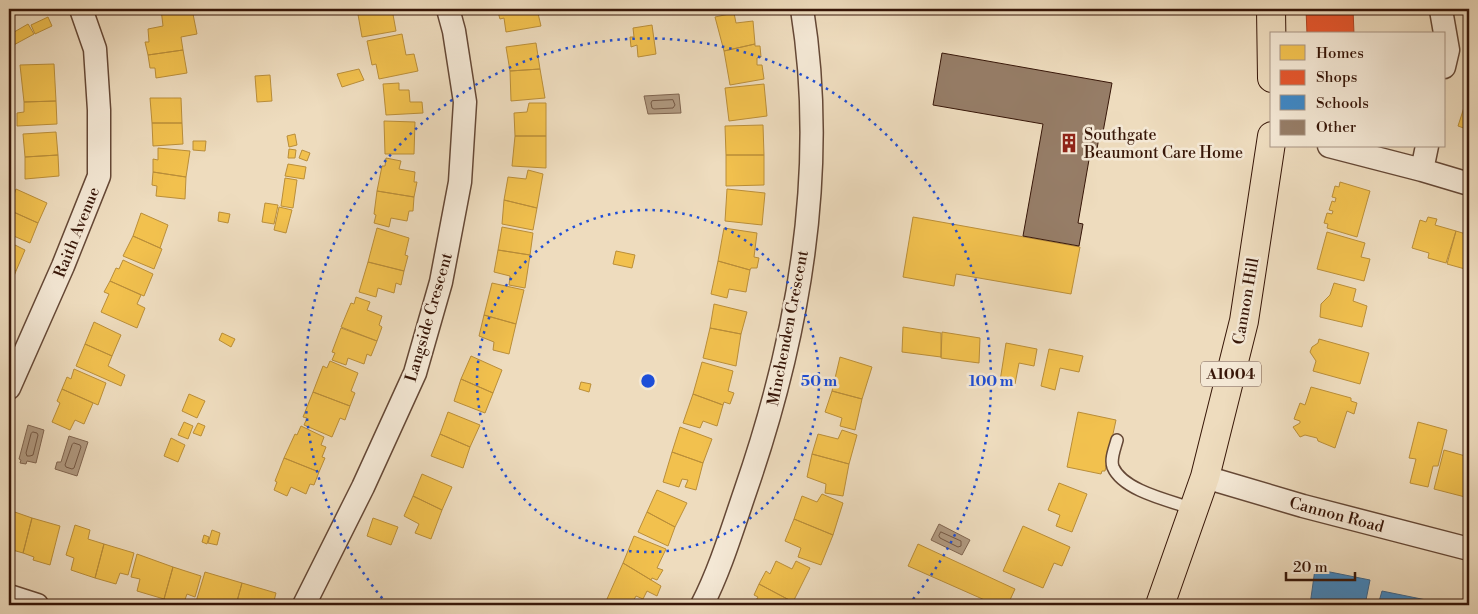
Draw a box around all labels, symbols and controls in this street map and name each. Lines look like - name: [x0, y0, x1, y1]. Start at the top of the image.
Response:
- legend: [1270, 32, 1446, 148]
- text: Homes: [1316, 44, 1364, 63]
- text: Shops: [1316, 68, 1357, 87]
- text: Schools: [1316, 94, 1369, 113]
- text: Other: [1316, 118, 1357, 137]
- place label: Southgate Beaumont Care Home: [1083, 125, 1243, 163]
- building icon: Southgate Beaumont Care Home: [1058, 132, 1080, 154]
- street label: Raith Avenue: [50, 184, 104, 281]
- street label: Minchenden Crescent: [763, 248, 813, 408]
- street label: Langside Crescent: [401, 250, 457, 384]
- street label: Cannon Hill: [1229, 256, 1263, 346]
- road number: A1004: [1201, 362, 1261, 386]
- centre of rings: [639, 372, 657, 390]
- text: 50 m: [801, 372, 837, 391]
- text: 100 m: [969, 372, 1014, 391]
- street label: Cannon Road: [1287, 493, 1386, 537]
- scale bar: [1286, 549, 1354, 581]
- text: 20 m: [1293, 558, 1328, 577]

